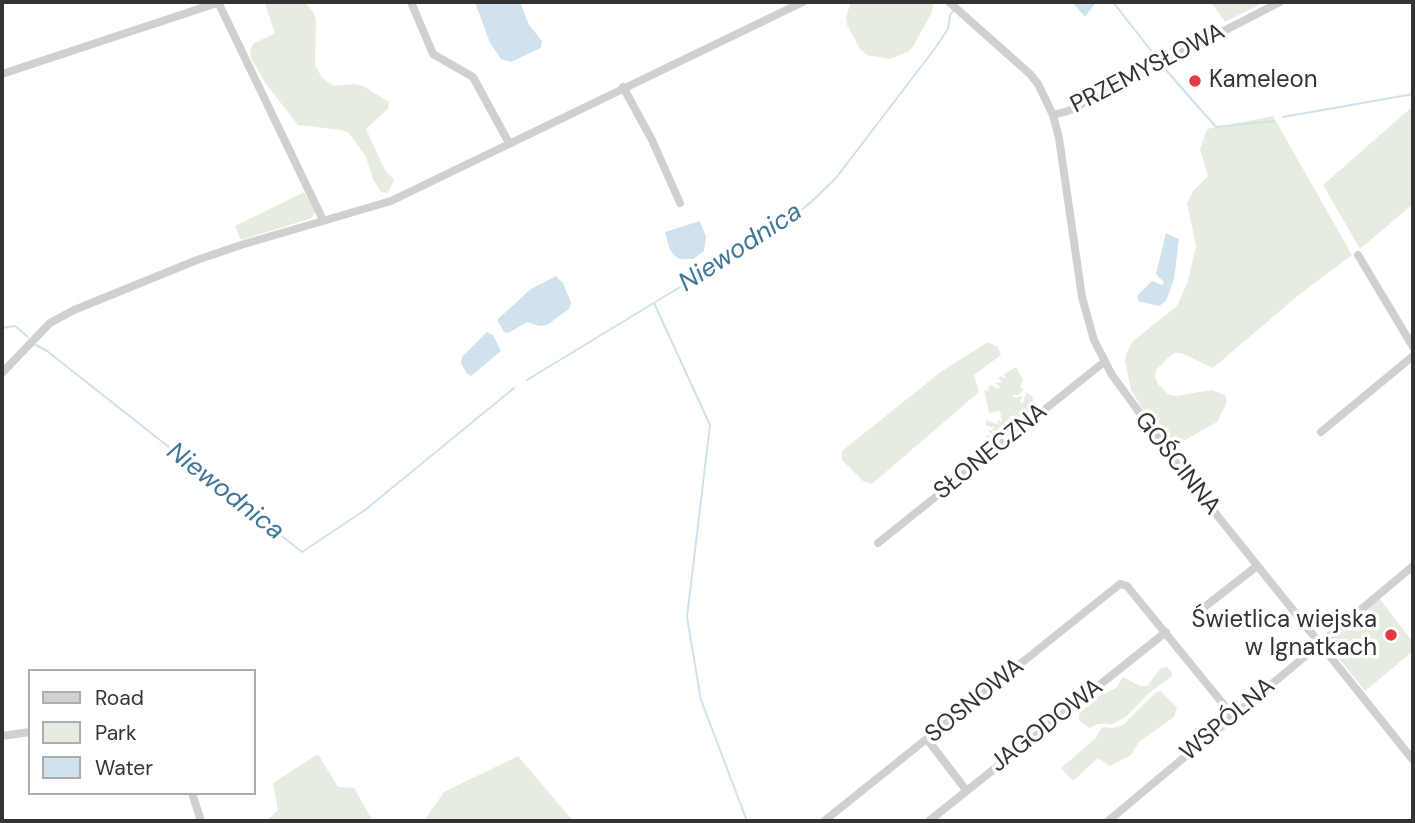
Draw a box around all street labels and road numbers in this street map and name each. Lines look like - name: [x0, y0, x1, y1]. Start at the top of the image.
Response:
- street label: PRZEMYSŁOWA: [1066, 18, 1230, 120]
- street label: SŁONECZNA: [929, 398, 1053, 506]
- street label: GOŚCINNA: [1128, 407, 1226, 521]
- street label: SOSNOWA: [920, 653, 1030, 749]
- street label: WSPÓLNA: [1175, 672, 1281, 768]
- street label: JAGODOWA: [985, 673, 1109, 779]

